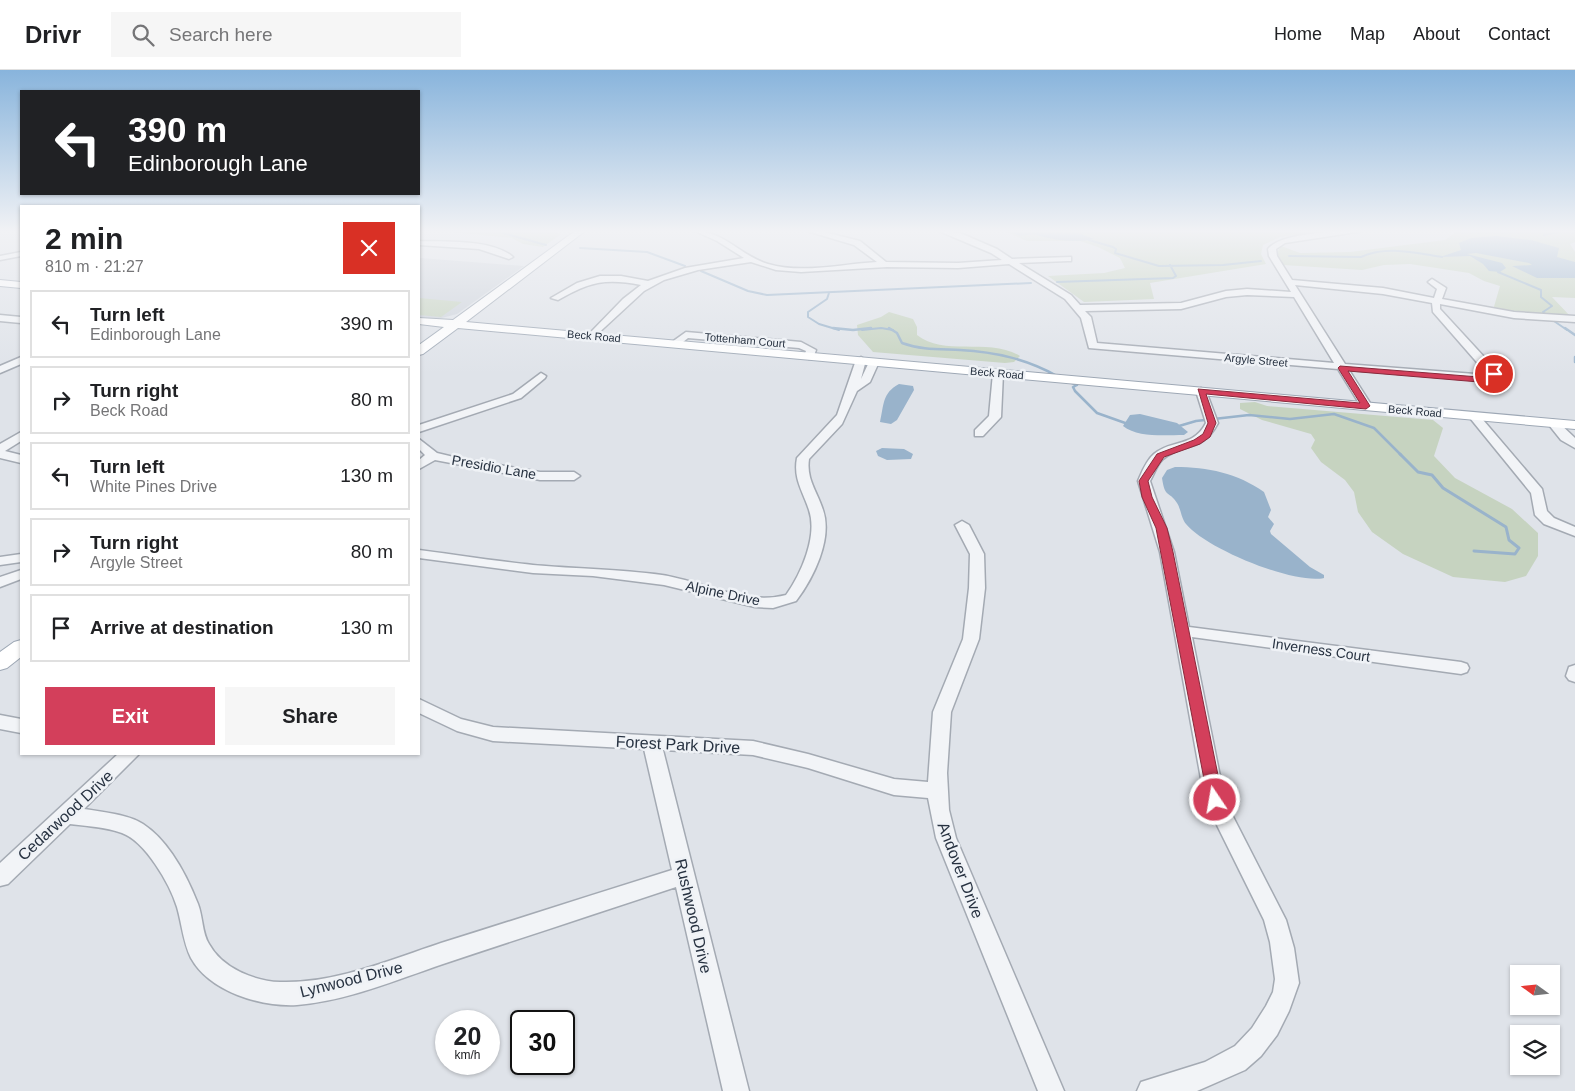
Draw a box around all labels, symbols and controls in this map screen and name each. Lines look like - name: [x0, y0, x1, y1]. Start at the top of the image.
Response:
- search box: [111, 12, 461, 57]
- text: Drivr: [25, 21, 81, 48]
- icon: search: [129, 21, 157, 49]
- text: Search here: [169, 24, 273, 45]
- text: Home: [1274, 24, 1322, 44]
- text: Map: [1350, 24, 1385, 44]
- text: About: [1413, 24, 1460, 44]
- text: Contact: [1488, 24, 1550, 44]
- icon: left: [45, 110, 110, 175]
- text: 390 m: [128, 110, 227, 149]
- text: Edinborough Lane: [128, 151, 308, 176]
- text: 2 min: [45, 222, 123, 255]
- button: close: [343, 222, 395, 274]
- text: 810 m · 21:27: [45, 258, 144, 275]
- text: Turn left: [90, 304, 165, 325]
- icon: left: [47, 310, 75, 338]
- text: 390 m: [340, 313, 393, 334]
- text: Edinborough Lane: [90, 326, 221, 343]
- street label: Beck Road: [567, 328, 621, 344]
- street label: Tottenham Court: [704, 330, 786, 350]
- street label: Argyle Street: [1224, 351, 1288, 369]
- pin: [1473, 353, 1515, 395]
- icon: arrive: [1480, 360, 1508, 388]
- street label: Beck Road: [970, 365, 1024, 381]
- text: Turn right: [90, 380, 178, 401]
- icon: right: [47, 386, 75, 414]
- text: 80 m: [351, 389, 393, 410]
- text: Beck Road: [90, 402, 168, 419]
- street label: Beck Road: [1388, 403, 1442, 419]
- street label: Presidio Lane: [450, 452, 538, 482]
- text: Turn left: [90, 456, 165, 477]
- icon: left: [47, 462, 75, 490]
- text: 130 m: [340, 465, 393, 486]
- text: White Pines Drive: [90, 478, 217, 495]
- text: Turn right: [90, 532, 178, 553]
- icon: right: [47, 538, 75, 566]
- text: 80 m: [351, 541, 393, 562]
- text: Argyle Street: [90, 554, 182, 571]
- street label: Alpine Drive: [684, 577, 762, 609]
- icon: arrive: [47, 614, 75, 642]
- text: Arrive at destination: [90, 617, 274, 638]
- text: 130 m: [340, 617, 393, 638]
- street label: Inverness Court: [1271, 635, 1371, 665]
- button: Exit: [45, 687, 215, 745]
- button: Share: [225, 687, 395, 745]
- street label: Forest Park Drive: [615, 733, 741, 756]
- street label: Cedarwood Drive: [14, 767, 116, 864]
- position arrow: [1188, 773, 1240, 825]
- street label: Andover Drive: [934, 820, 987, 921]
- street label: Rushwood Drive: [672, 857, 715, 975]
- street label: Lynwood Drive: [298, 958, 404, 1000]
- north arrow: [1510, 965, 1560, 1015]
- map controls: [1510, 965, 1560, 1075]
- speed limit sign: 30: [510, 1010, 575, 1075]
- text: 20: [454, 1022, 481, 1050]
- button: layers: [1510, 1025, 1560, 1075]
- text: km/h: [454, 1048, 481, 1062]

